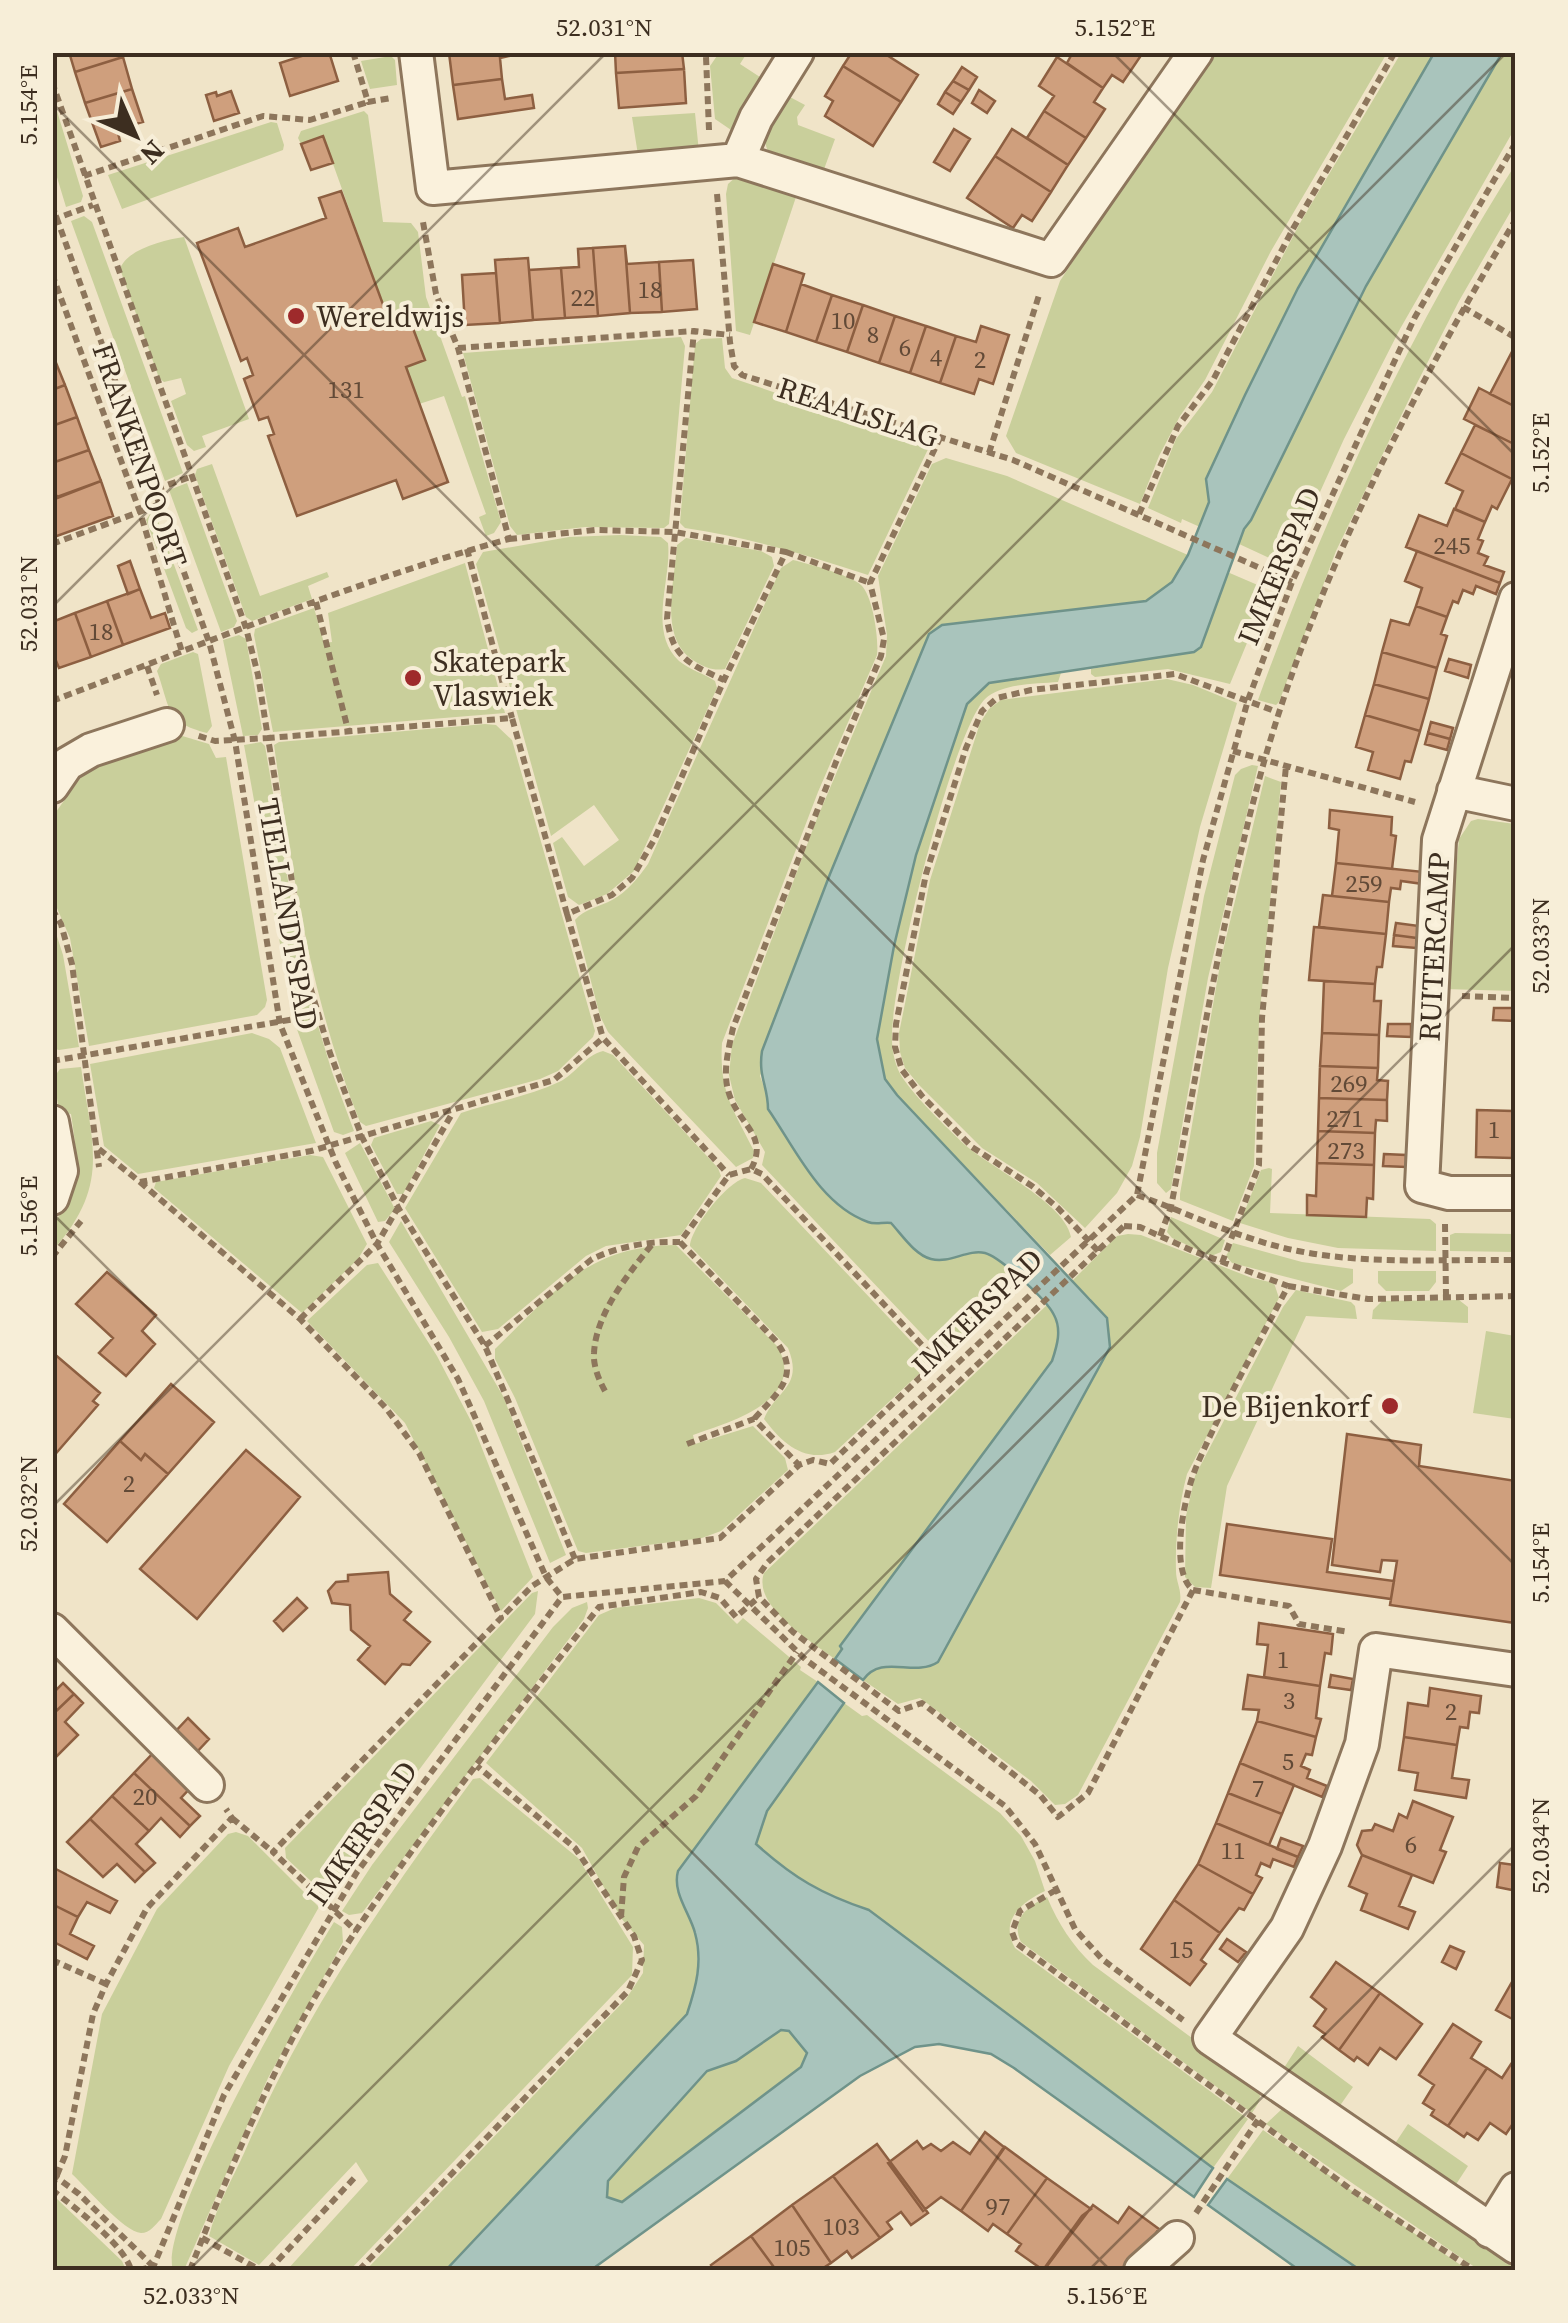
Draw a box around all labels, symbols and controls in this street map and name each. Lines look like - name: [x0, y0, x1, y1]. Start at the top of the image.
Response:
- text: 52.031°N: [556, 10, 652, 44]
- text: 5.152°E: [1075, 10, 1155, 44]
- text: 5.154°E: [11, 65, 45, 145]
- north arrow: [85, 85, 185, 185]
- text: N: [132, 132, 173, 173]
- house number: 18: [637, 272, 663, 306]
- house number: 22: [570, 280, 596, 314]
- place label: Wereldwijs: [316, 296, 464, 337]
- house number: 10: [830, 303, 856, 337]
- marker: Wereldwijs: [285, 305, 307, 327]
- house number: 8: [867, 317, 879, 351]
- house number: 6: [899, 330, 911, 364]
- street label: FRANKENPOORT: [82, 337, 198, 573]
- house number: 4: [930, 340, 943, 374]
- house number: 2: [974, 342, 986, 376]
- street label: REAALSLAG: [772, 367, 944, 457]
- house number: 131: [327, 372, 365, 406]
- text: 5.152°E: [1523, 413, 1557, 493]
- street label: IMKERSPAD: [1227, 481, 1331, 651]
- house number: 245: [1433, 528, 1471, 562]
- text: 52.031°N: [11, 556, 45, 652]
- house number: 18: [88, 614, 114, 648]
- place label: Skatepark Vlaswiek: [433, 641, 566, 716]
- marker: Skatepark Vlaswiek: [402, 667, 424, 689]
- street label: TIELLANDTSPAD: [247, 795, 329, 1033]
- street label: RUITERCAMP: [1409, 851, 1459, 1043]
- house number: 259: [1345, 866, 1383, 900]
- text: 52.033°N: [1523, 898, 1557, 994]
- house number: 269: [1330, 1066, 1368, 1100]
- house number: 271: [1326, 1101, 1364, 1135]
- house number: 1: [1488, 1112, 1500, 1146]
- house number: 273: [1327, 1133, 1365, 1167]
- text: 5.156°E: [11, 1176, 45, 1256]
- street label: IMKERSPAD: [902, 1239, 1052, 1385]
- place label: De Bijenkorf: [1201, 1386, 1372, 1427]
- marker: De Bijenkorf: [1379, 1395, 1401, 1417]
- text: 52.032°N: [11, 1456, 45, 1552]
- house number: 2: [123, 1466, 135, 1500]
- text: 5.154°E: [1523, 1523, 1557, 1603]
- house number: 1: [1277, 1642, 1289, 1676]
- house number: 3: [1283, 1683, 1295, 1717]
- house number: 2: [1445, 1694, 1457, 1728]
- house number: 5: [1282, 1744, 1294, 1778]
- street label: IMKERSPAD: [297, 1753, 427, 1913]
- house number: 7: [1252, 1771, 1264, 1805]
- house number: 20: [132, 1779, 158, 1813]
- text: 52.034°N: [1523, 1798, 1557, 1894]
- house number: 6: [1405, 1827, 1417, 1861]
- house number: 11: [1220, 1833, 1246, 1867]
- house number: 15: [1168, 1932, 1194, 1966]
- house number: 97: [985, 2189, 1011, 2223]
- house number: 103: [822, 2209, 860, 2243]
- house number: 105: [773, 2230, 811, 2264]
- text: 52.033°N: [143, 2278, 239, 2312]
- text: 5.156°E: [1067, 2278, 1147, 2312]

